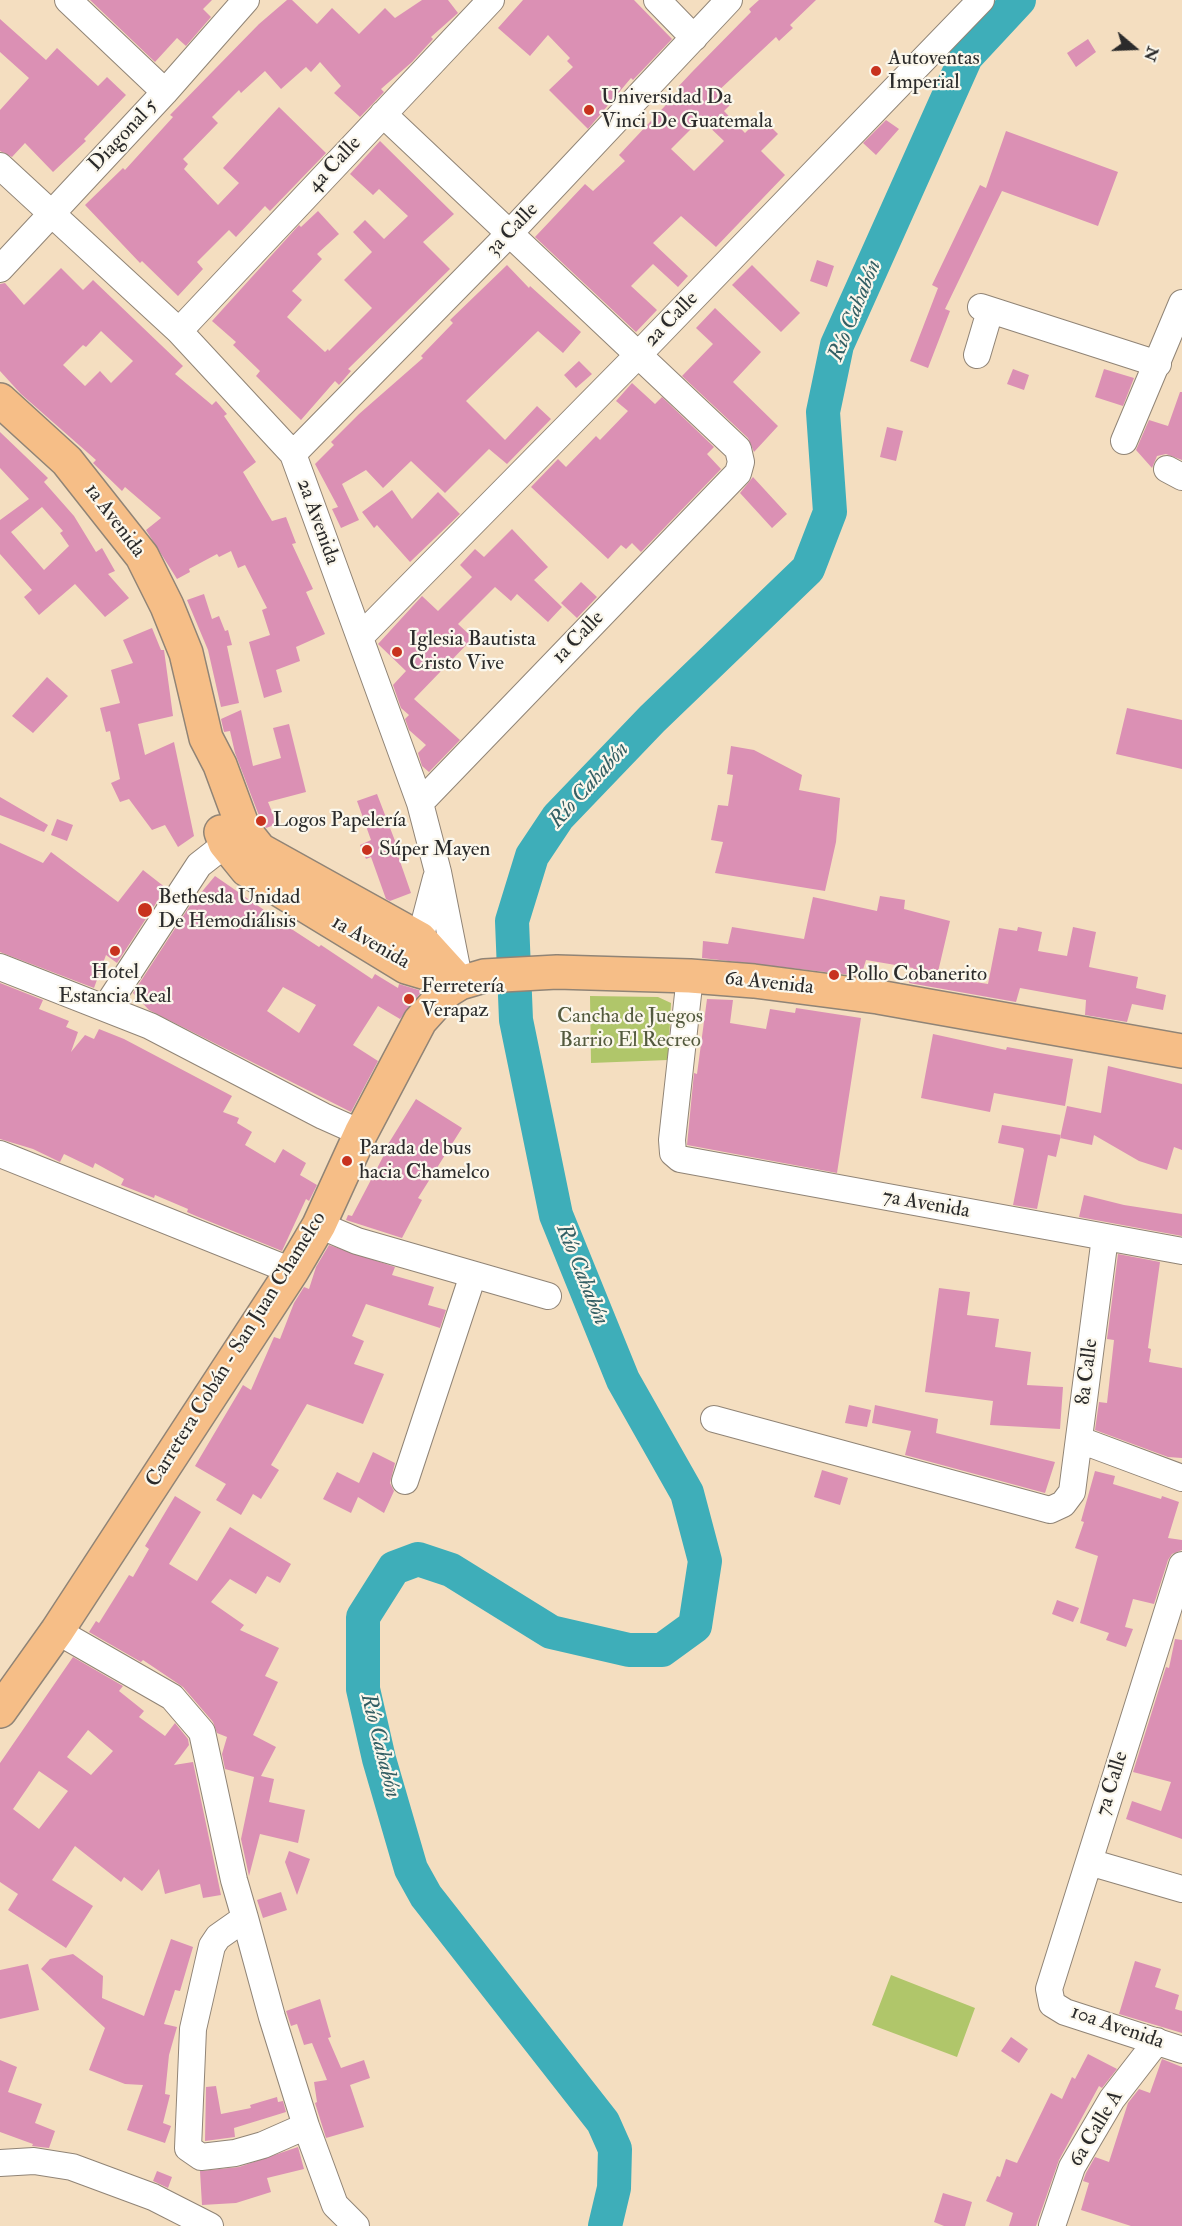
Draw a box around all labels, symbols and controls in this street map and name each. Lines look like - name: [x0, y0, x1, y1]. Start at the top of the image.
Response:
- north arrow: [1104, 18, 1164, 78]
- text: N: [1139, 44, 1163, 64]
- place label: Autoventas Imperial: [888, 46, 980, 96]
- marker: Autoventas Imperial: [869, 64, 883, 78]
- place label: Universidad Da Vinci De Guatemala: [601, 85, 773, 135]
- street label: Diagonal 5: [84, 94, 164, 178]
- marker: Universidad Da Vinci De Guatemala: [582, 103, 596, 117]
- street label: 4a Calle: [303, 132, 367, 198]
- street label: 3a Calle: [482, 198, 544, 262]
- water label: Río Cahabón: [824, 257, 888, 365]
- street label: 2a Calle: [640, 287, 704, 353]
- street label: 2a Avenida: [290, 476, 344, 568]
- street label: 1a Avenida: [78, 479, 150, 563]
- street label: 1a Calle: [548, 606, 610, 670]
- place label: Iglesia Bautista Cristo Vive: [409, 627, 536, 677]
- marker: Iglesia Bautista Cristo Vive: [390, 645, 404, 659]
- water label: Río Cahabón: [545, 738, 635, 834]
- place label: Logos Papelería: [273, 808, 406, 834]
- marker: Logos Papelería: [254, 814, 268, 828]
- place label: Súper Mayen: [379, 837, 490, 863]
- marker: Súper Mayen: [360, 843, 374, 857]
- place label: Bethesda Unidad De Hemodiálisis: [158, 885, 300, 935]
- marker: Bethesda Unidad De Hemodiálisis: [136, 901, 154, 919]
- street label: 1a Avenida: [326, 911, 414, 975]
- marker: Hotel Estancia Real: [108, 944, 122, 958]
- place label: Hotel Estancia Real: [58, 960, 172, 1010]
- place label: Pollo Cobanerito: [846, 962, 987, 988]
- street label: 6a Avenida: [723, 967, 815, 1001]
- marker: Pollo Cobanerito: [827, 968, 841, 982]
- place label: Ferretería Verapaz: [421, 974, 504, 1024]
- marker: Ferretería Verapaz: [402, 992, 416, 1006]
- park label: Cancha de Juegos Barrio El Recreo: [557, 1004, 703, 1054]
- place label: Parada de bus hacia Chamelco: [359, 1136, 490, 1186]
- marker: Parada de bus hacia Chamelco: [340, 1154, 354, 1168]
- street label: 7a Avenida: [880, 1185, 972, 1225]
- street label: Carretera Cobán - San Juan Chamelco: [142, 1208, 332, 1492]
- water label: Río Cahabón: [549, 1221, 613, 1329]
- street label: 8a Calle: [1071, 1338, 1105, 1406]
- water label: Río Cahabón: [353, 1691, 405, 1801]
- street label: 7a Calle: [1091, 1749, 1135, 1819]
- street label: 10a Avenida: [1067, 2000, 1167, 2056]
- street label: 6a Calle A: [1064, 2086, 1130, 2172]

